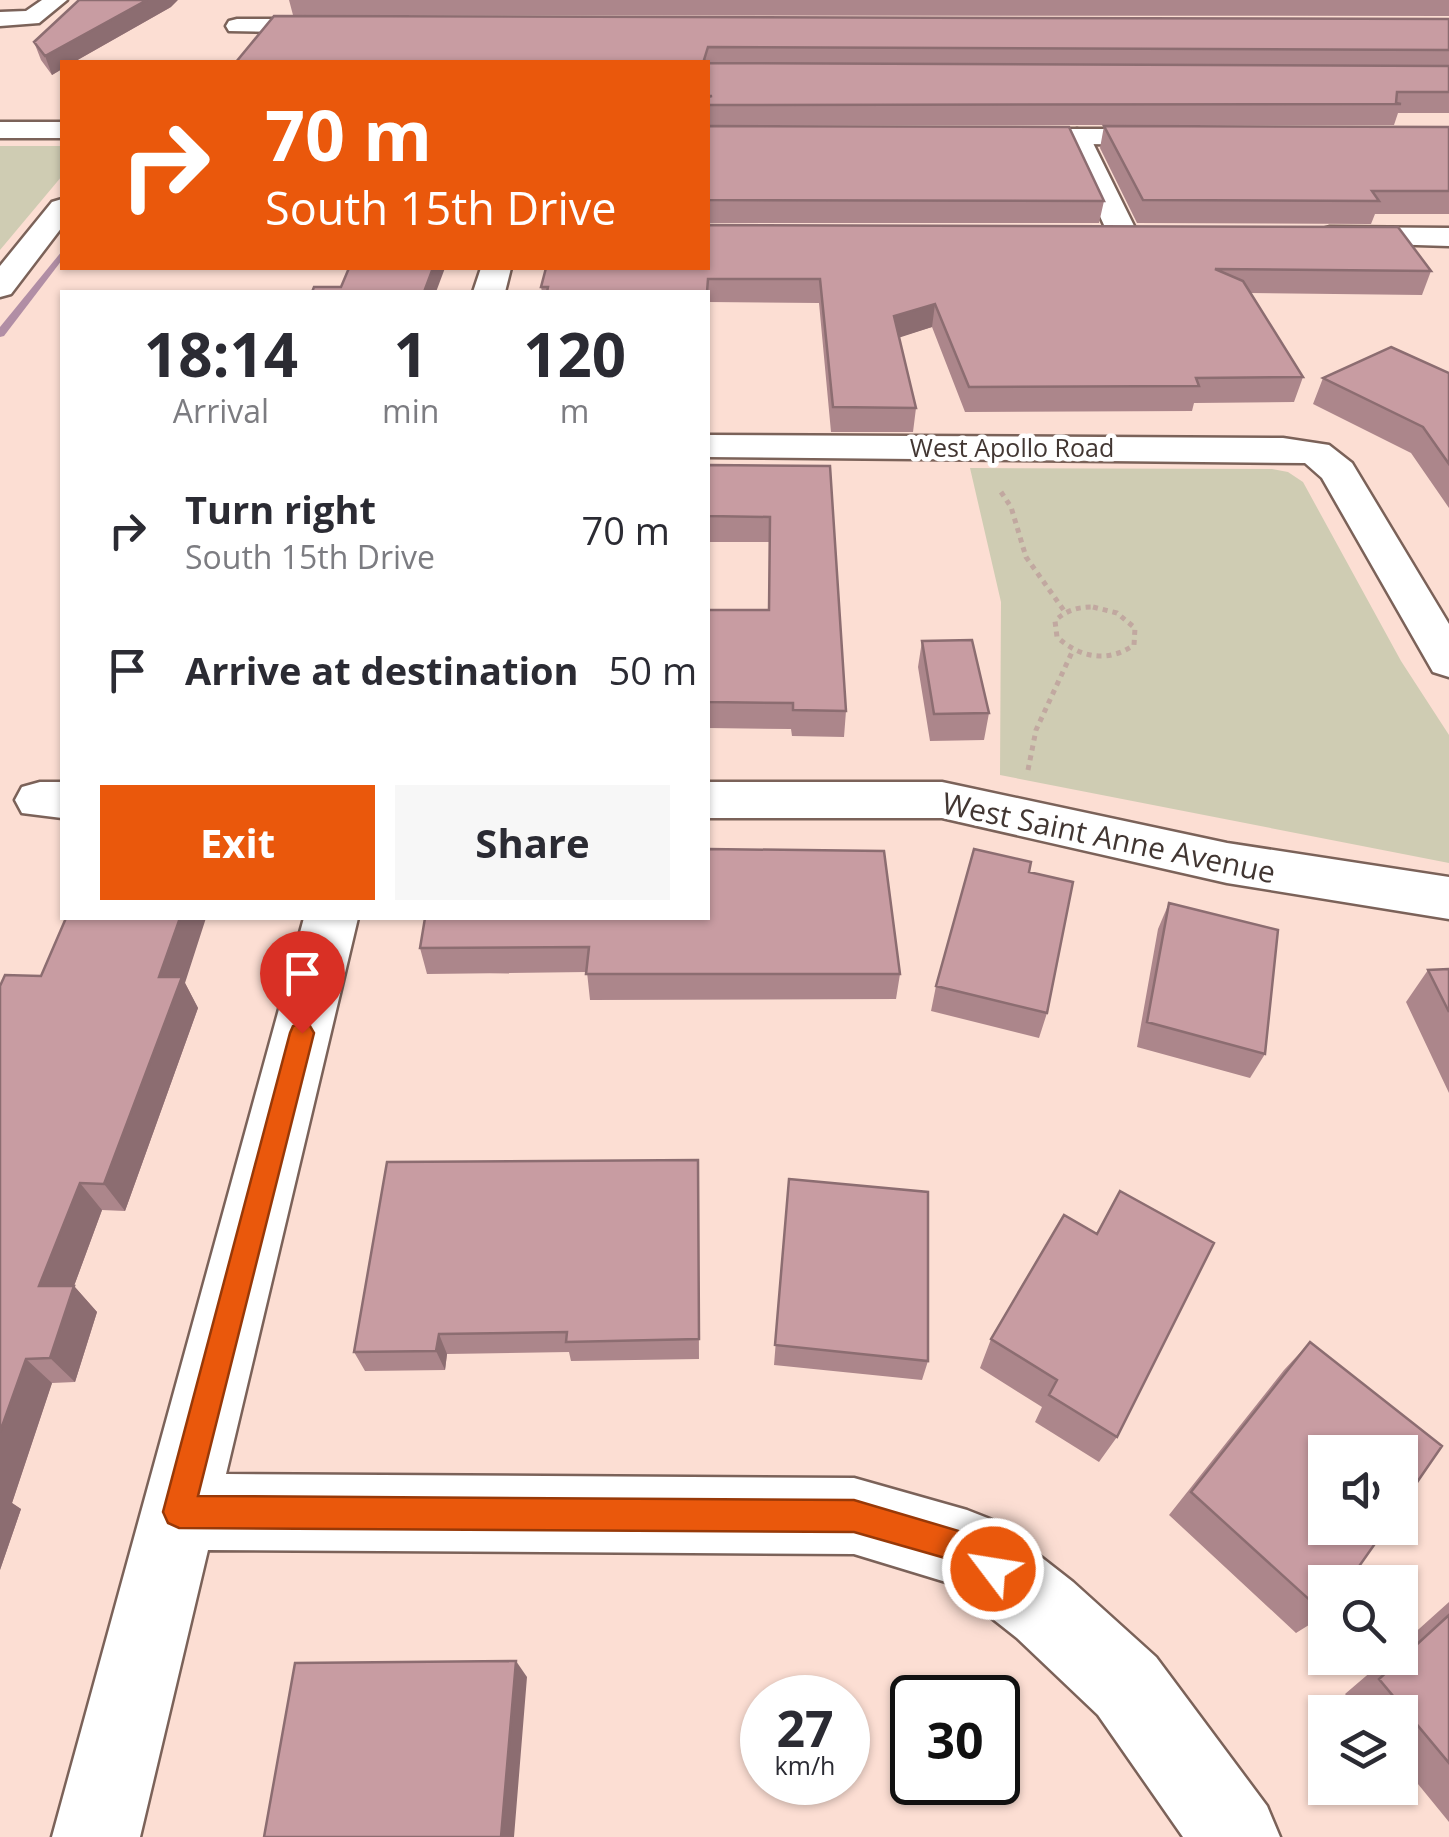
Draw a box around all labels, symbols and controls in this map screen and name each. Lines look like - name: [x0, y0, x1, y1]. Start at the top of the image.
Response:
- text: 70 m: [265, 86, 432, 182]
- icon: right: [100, 100, 230, 230]
- text: South 15th Drive: [265, 177, 617, 238]
- text: 18:14: [144, 313, 298, 395]
- text: 1: [394, 313, 428, 395]
- text: 120: [523, 313, 626, 395]
- text: Arrival: [173, 389, 269, 432]
- text: min: [382, 389, 439, 432]
- text: m: [560, 389, 589, 432]
- street label: West Apollo Road: [910, 430, 1114, 464]
- text: Turn right: [185, 483, 376, 535]
- icon: right: [100, 503, 155, 558]
- text: 70 m: [581, 504, 670, 556]
- text: South 15th Drive: [185, 535, 435, 578]
- icon: arrive: [100, 643, 155, 698]
- text: Arrive at destination: [185, 644, 579, 696]
- text: 50 m: [609, 644, 697, 696]
- street label: West Saint Anne Avenue: [939, 782, 1279, 892]
- button: Exit: [100, 785, 375, 900]
- button: Share: [395, 785, 670, 900]
- pin: [260, 931, 345, 1034]
- icon: arrive: [275, 946, 330, 1001]
- map controls: [1308, 1435, 1418, 1805]
- button: sound: [1308, 1435, 1418, 1545]
- position arrow: [941, 1517, 1045, 1621]
- button: search: [1308, 1565, 1418, 1675]
- speed limit sign: 30: [890, 1675, 1020, 1805]
- text: 27: [776, 1694, 834, 1762]
- button: layers: [1308, 1695, 1418, 1805]
- text: km/h: [775, 1748, 835, 1782]

